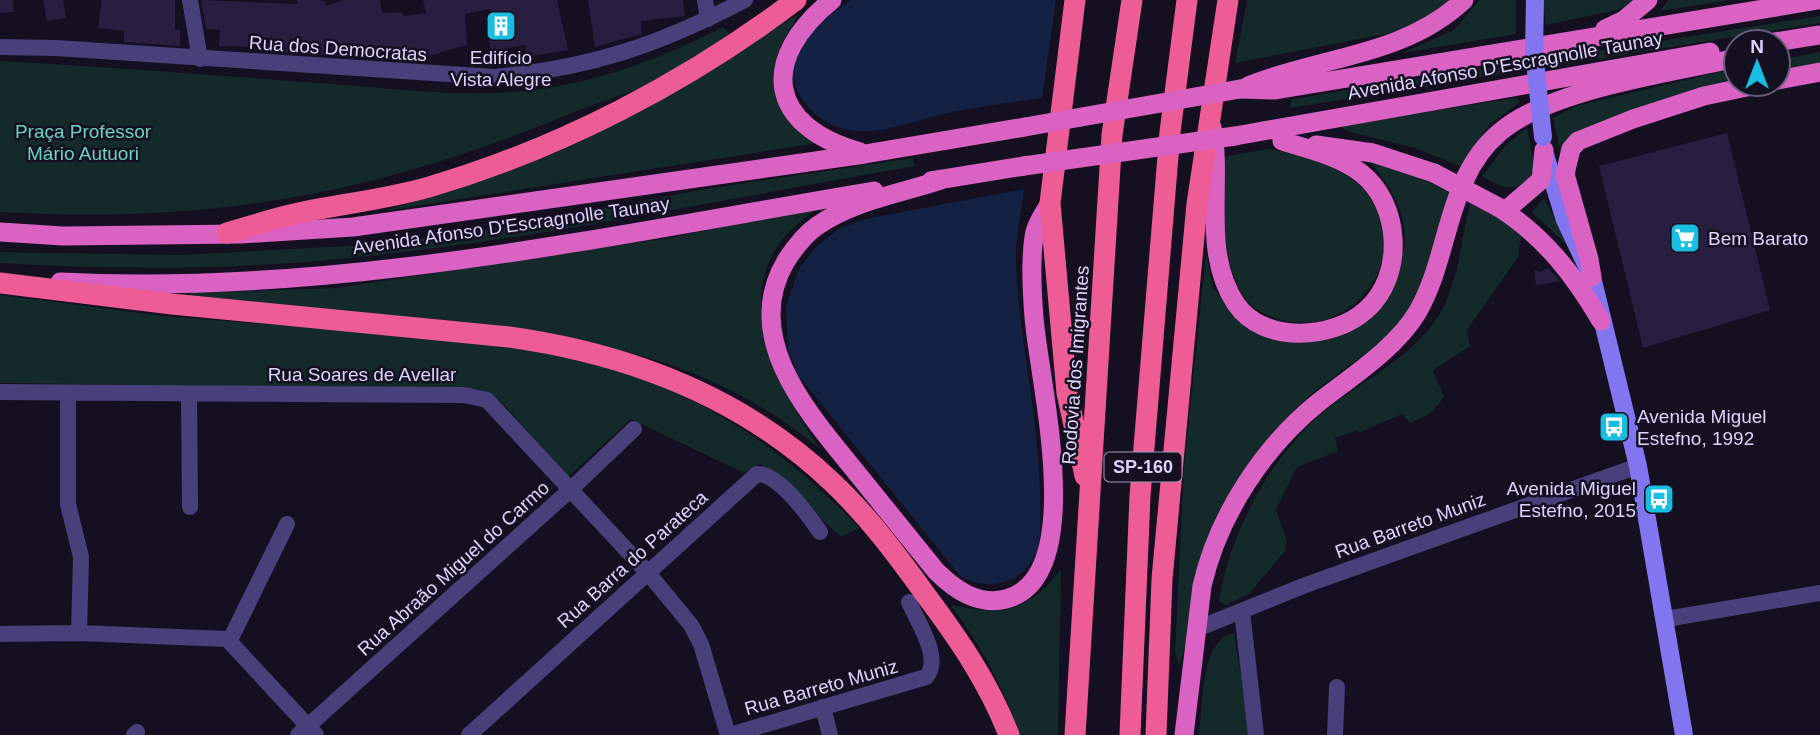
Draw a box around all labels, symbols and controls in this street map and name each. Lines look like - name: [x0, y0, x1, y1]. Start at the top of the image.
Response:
- building icon: Edifício Vista Alegre: [484, 9, 518, 43]
- street label: Avenida Afonso D'Escragnolle Taunay: [1346, 27, 1665, 104]
- north arrow: [1722, 28, 1792, 98]
- street label: Rua dos Democratas: [248, 32, 428, 65]
- text: N: [1750, 36, 1764, 57]
- place label: Edifício Vista Alegre: [450, 47, 552, 90]
- park label: Praça Professor Mário Autuori: [15, 121, 152, 164]
- street label: Avenida Afonso D'Escragnolle Taunay: [351, 193, 671, 258]
- supermarket icon: Bem Barato: [1668, 221, 1702, 255]
- place label: Bem Barato: [1708, 228, 1808, 249]
- street label: Rodovia dos Imigrantes: [1058, 265, 1093, 465]
- street label: Rua Soares de Avellar: [268, 364, 457, 385]
- place label: Avenida Miguel Estefno, 1992: [1637, 406, 1767, 449]
- bus stop icon: Avenida Miguel Estefno, 1992: [1597, 410, 1631, 444]
- road number: SP-160: [1104, 452, 1182, 481]
- street label: Rua Abraão Miguel do Carmo: [353, 477, 553, 660]
- place label: Avenida Miguel Estefno, 2015: [1506, 478, 1636, 521]
- bus stop icon: Avenida Miguel Estefno, 2015: [1642, 482, 1676, 516]
- street label: Rua Barra do Parateca: [553, 486, 712, 632]
- street label: Rua Barreto Muniz: [1332, 489, 1488, 562]
- street label: Rua Barreto Muniz: [742, 656, 900, 719]

